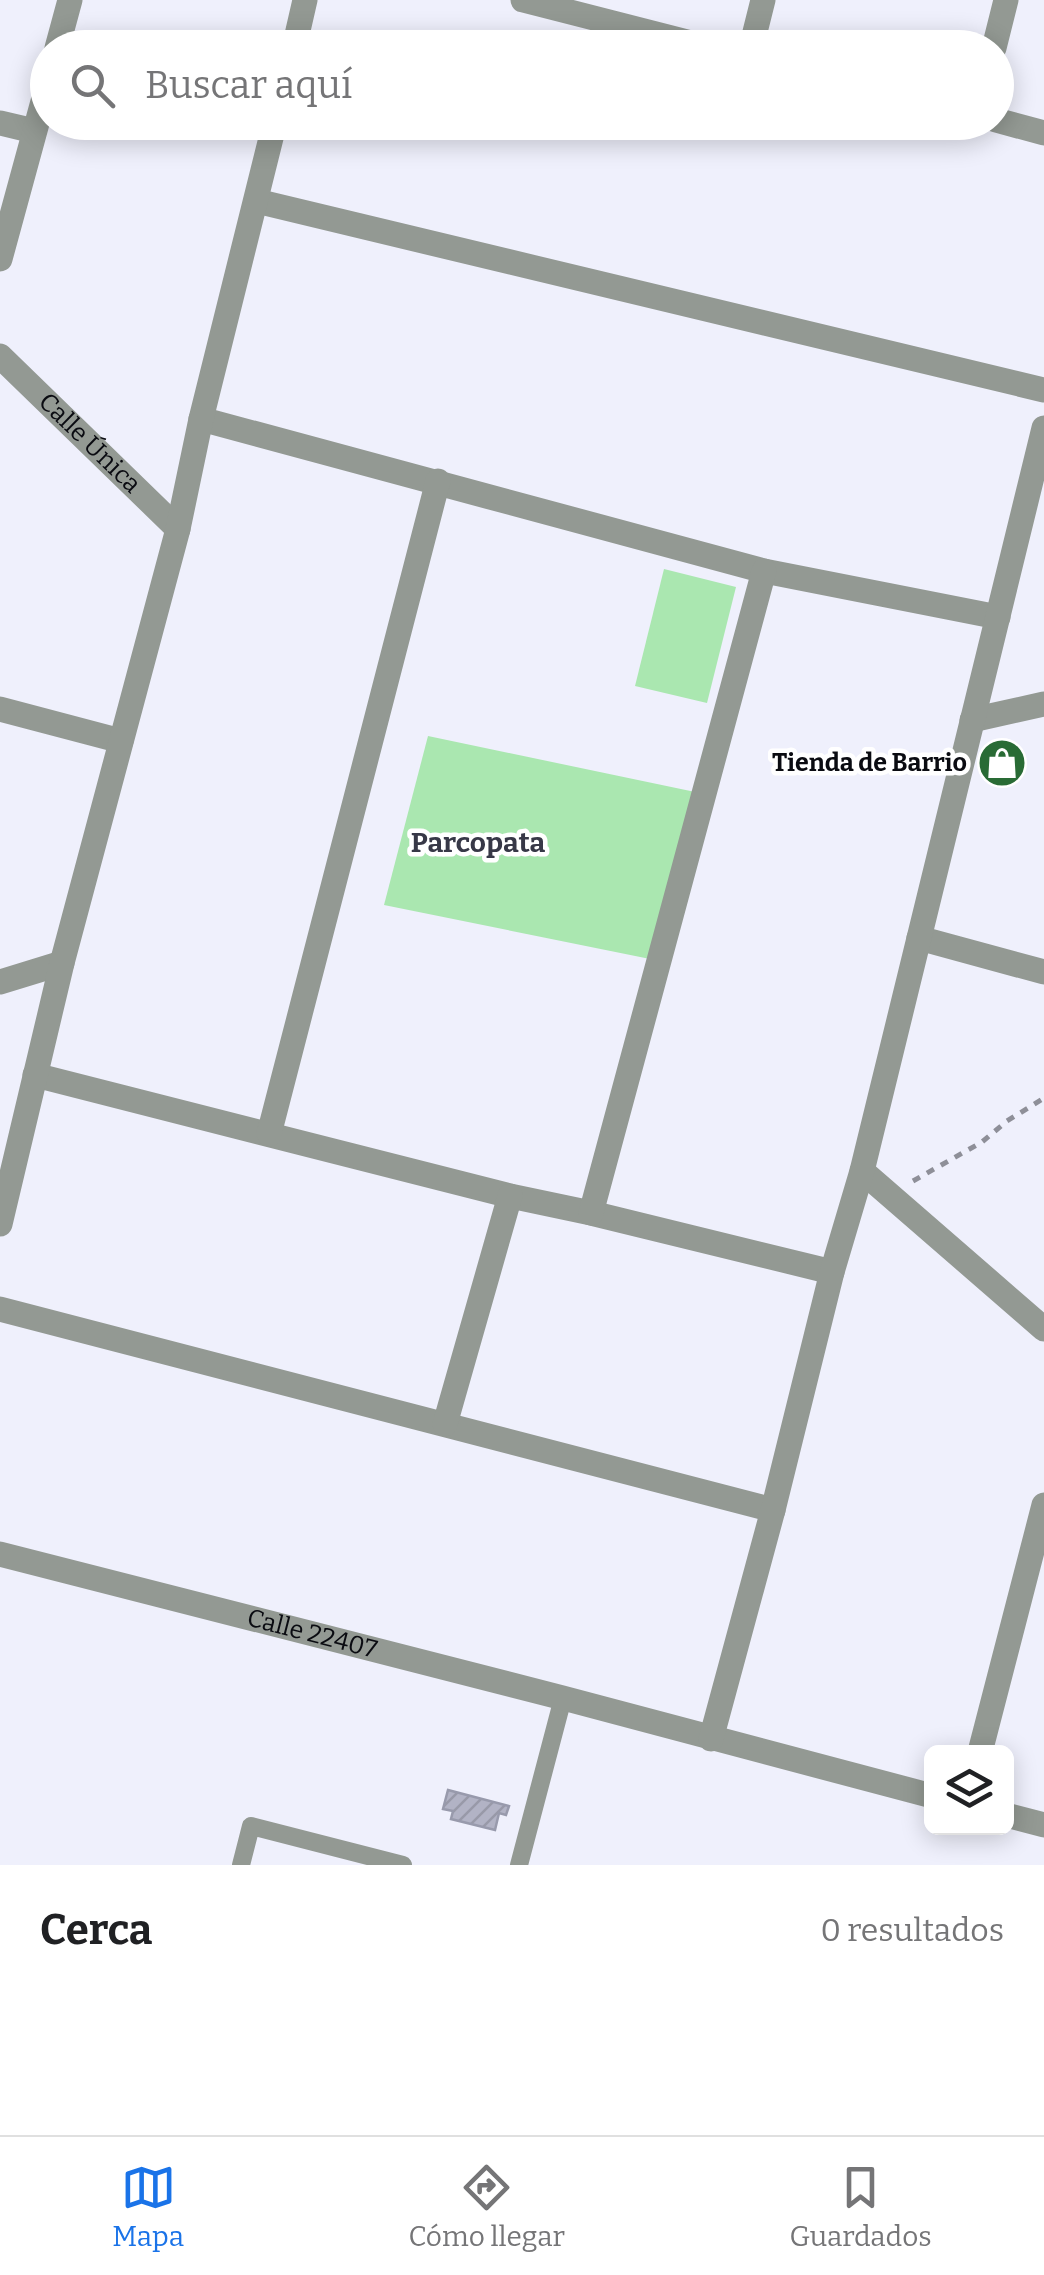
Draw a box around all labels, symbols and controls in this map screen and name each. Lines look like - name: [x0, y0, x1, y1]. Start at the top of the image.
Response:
- search box: [30, 30, 1014, 140]
- icon: search: [65, 58, 120, 113]
- text: Buscar aquí: [145, 62, 352, 108]
- street label: Calle Única: [32, 387, 147, 500]
- shop icon: Tienda de Barrio: [976, 737, 1028, 789]
- place label: Tienda de Barrio: [772, 748, 967, 778]
- district label: Parcopata: [411, 826, 545, 859]
- street label: Calle 22407: [244, 1603, 380, 1665]
- map controls: [924, 1745, 1014, 1835]
- button: layers: [924, 1745, 1014, 1835]
- text: Cerca: [40, 1905, 152, 1955]
- text: 0 resultados: [820, 1911, 1004, 1949]
- tab: Mapa: [112, 2160, 184, 2253]
- tab: Cómo llegar: [409, 2160, 565, 2253]
- tab: Guardados: [789, 2160, 932, 2253]

